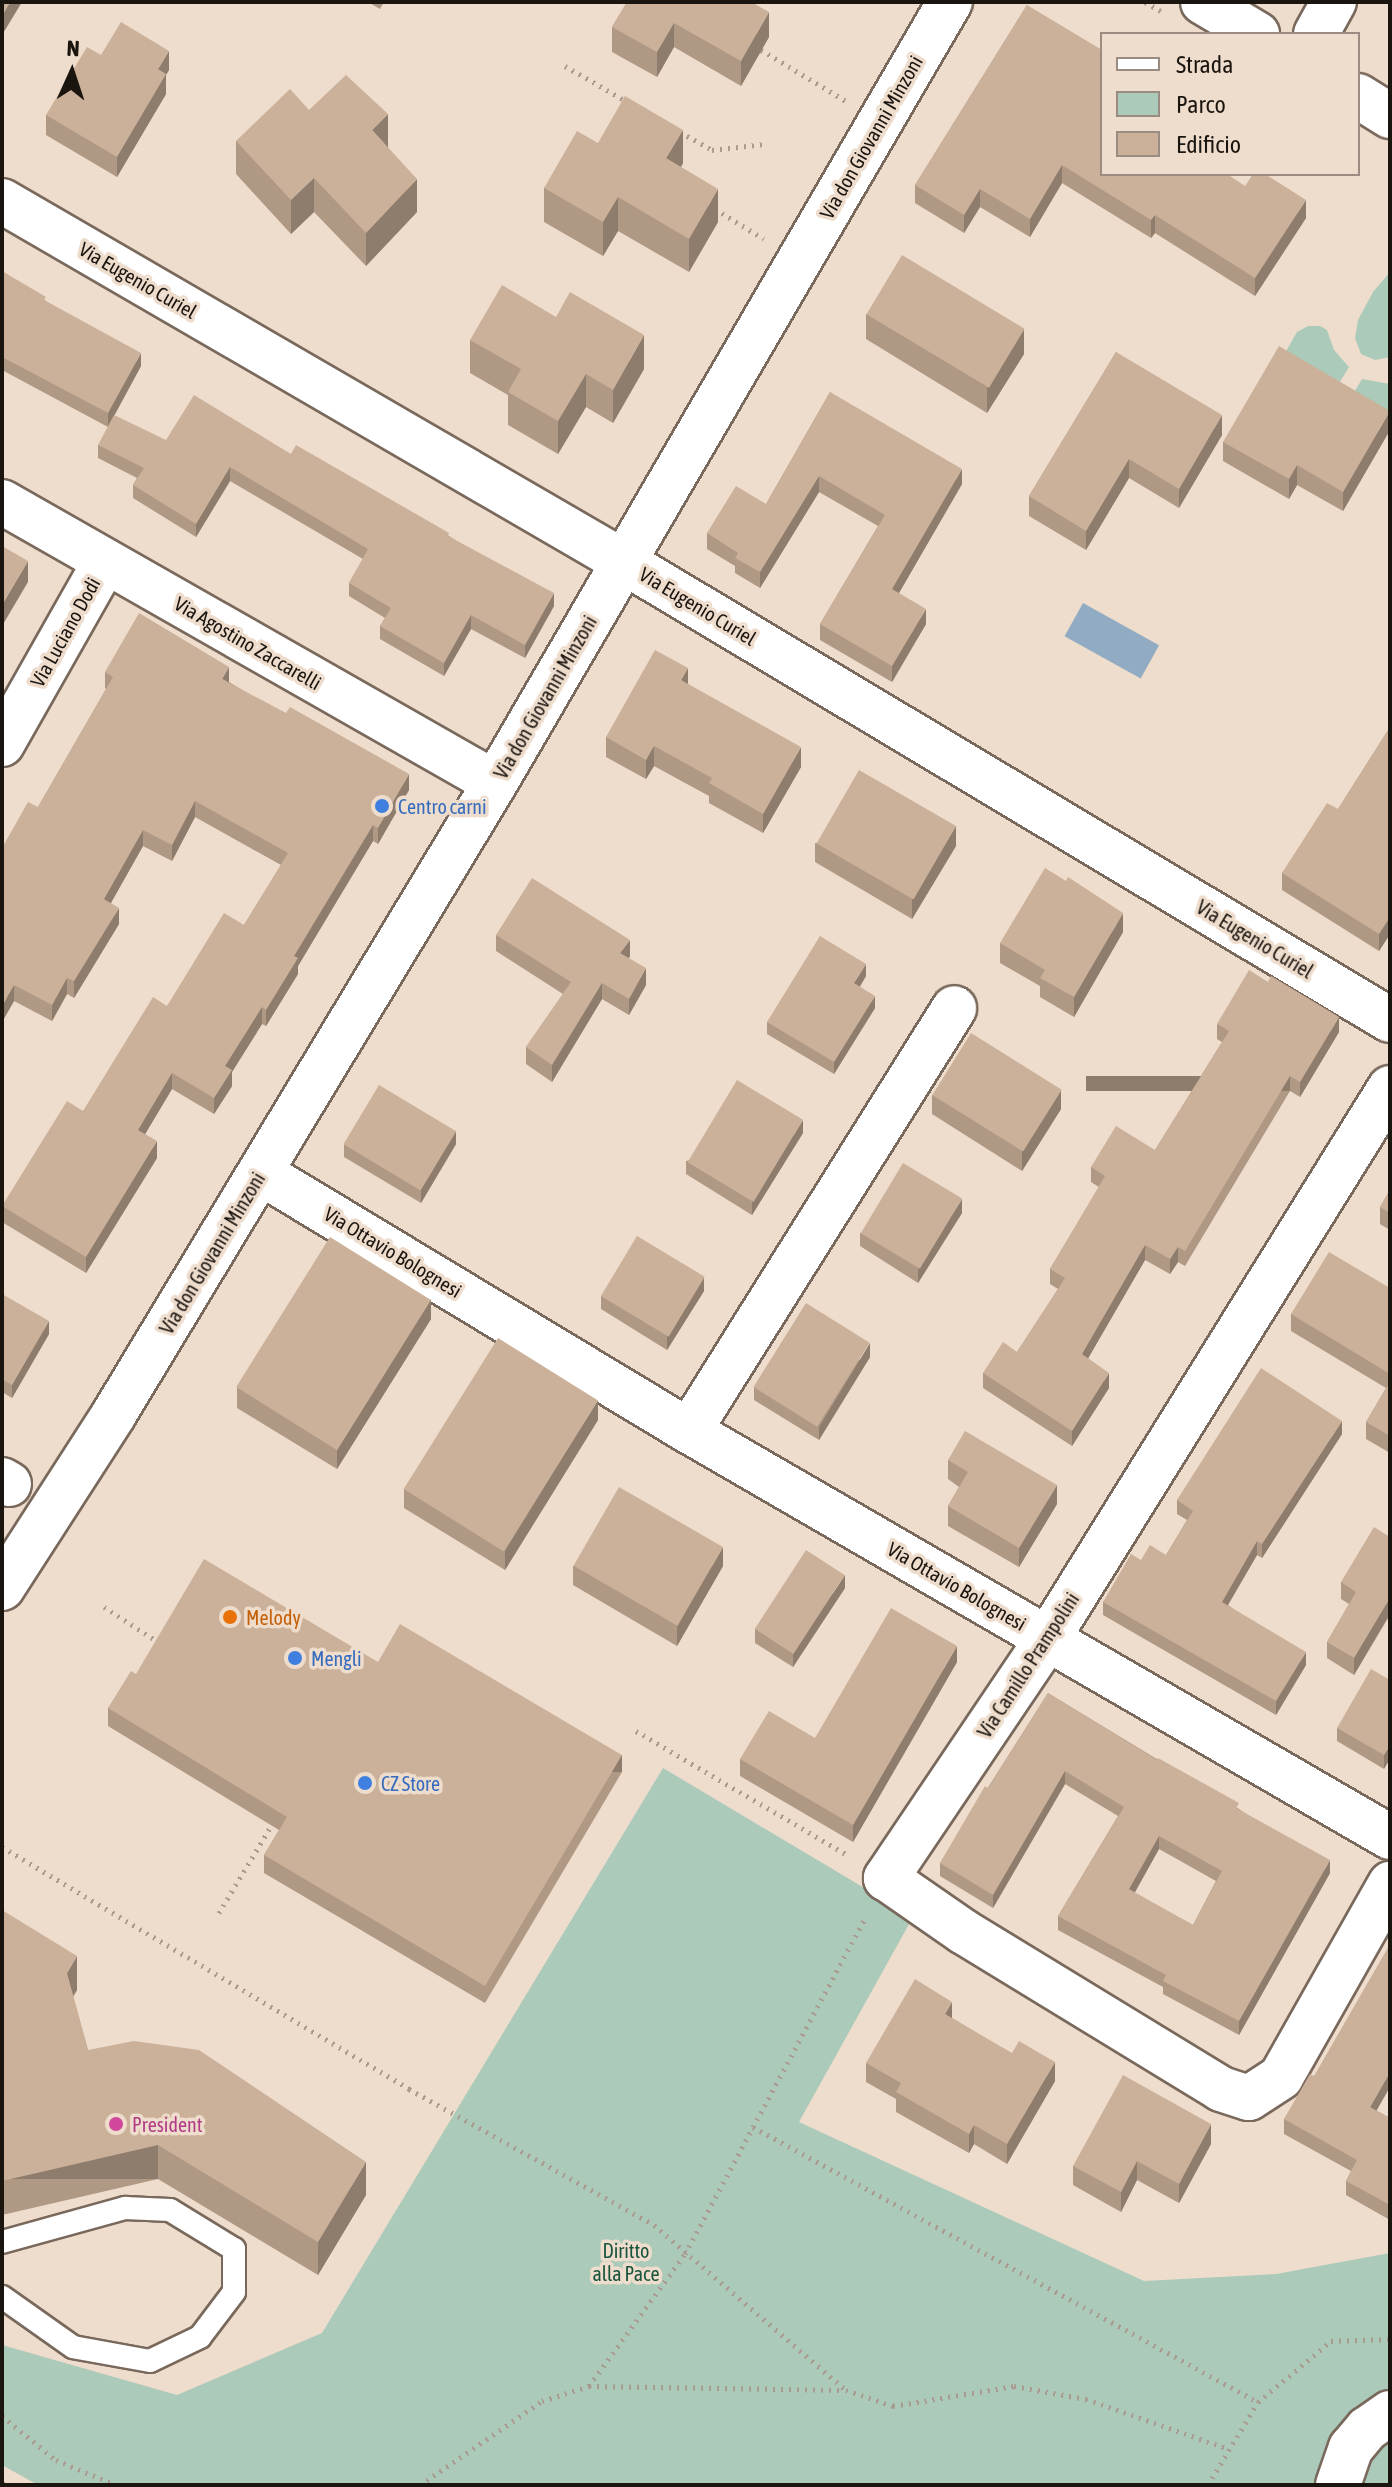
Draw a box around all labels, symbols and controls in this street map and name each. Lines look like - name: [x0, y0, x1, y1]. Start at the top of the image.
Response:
- north arrow: [32, 32, 112, 112]
- legend: [1100, 32, 1360, 176]
- text: N: [66, 35, 80, 61]
- street label: Via don Giovanni Minzoni: [814, 51, 928, 223]
- text: Strada: [1176, 51, 1233, 78]
- text: Parco: [1176, 91, 1226, 118]
- text: Edificio: [1176, 131, 1241, 158]
- street label: Via Eugenio Curiel: [75, 237, 201, 323]
- street label: Via Eugenio Curiel: [635, 562, 761, 650]
- street label: Via Luciano Dodi: [25, 573, 105, 691]
- street label: Via Agostino Zaccarelli: [170, 591, 326, 695]
- street label: Via don Giovanni Minzoni: [488, 611, 602, 783]
- place label: Centro carni: [398, 794, 486, 818]
- marker: Centro carni: [373, 797, 391, 815]
- street label: Via Eugenio Curiel: [1192, 895, 1318, 983]
- street label: Via don Giovanni Minzoni: [154, 1168, 270, 1338]
- street label: Via Ottavio Bolognesi: [320, 1201, 466, 1303]
- street label: Via Ottavio Bolognesi: [883, 1537, 1031, 1635]
- street label: Via Camillo Prampolini: [972, 1588, 1084, 1742]
- place label: Melody: [246, 1605, 301, 1629]
- marker: Melody: [221, 1608, 239, 1626]
- place label: Mengli: [311, 1646, 362, 1670]
- marker: Mengli: [286, 1649, 304, 1667]
- place label: CZ Store: [381, 1771, 440, 1795]
- marker: CZ Store: [356, 1774, 374, 1792]
- place label: President: [132, 2112, 202, 2136]
- marker: President: [107, 2115, 125, 2133]
- park label: Diritto alla Pace: [592, 2238, 660, 2285]

